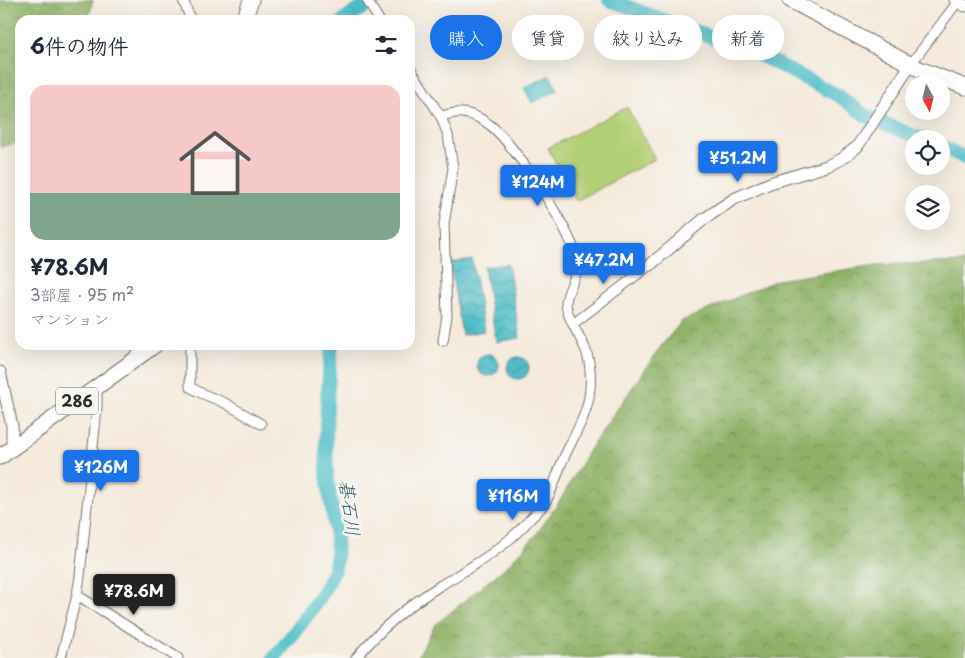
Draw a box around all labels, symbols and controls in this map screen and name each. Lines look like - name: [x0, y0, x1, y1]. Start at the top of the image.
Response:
- chip: 購入: [430, 15, 502, 60]
- chip: 賃貸: [512, 15, 584, 60]
- chip: 絞り込み: [594, 15, 702, 60]
- chip: 新着: [712, 15, 784, 60]
- text: 6件の物件: [30, 29, 129, 61]
- icon: filters: [372, 31, 400, 59]
- north arrow: [905, 75, 950, 120]
- map controls: [905, 75, 950, 230]
- icon: home: [170, 118, 260, 208]
- button: locate: [905, 130, 950, 175]
- pin: ¥51.2M: [697, 140, 779, 183]
- text: ¥51.2M: [709, 145, 767, 169]
- pin: ¥124M: [503, 164, 573, 207]
- text: ¥124M: [511, 169, 565, 193]
- button: layers: [905, 185, 950, 230]
- pin: ¥47.2M: [563, 242, 645, 285]
- text: ¥47.2M: [574, 247, 634, 271]
- text: ¥78.6M: [30, 250, 108, 282]
- text: 3部屋 · 95 m²: [30, 282, 134, 306]
- text: マンション: [30, 306, 109, 330]
- road number: 286: [56, 388, 98, 414]
- pin: ¥126M: [66, 450, 136, 492]
- text: ¥126M: [74, 454, 128, 478]
- water label: 碁石川: [334, 478, 368, 538]
- pin: ¥116M: [478, 478, 548, 521]
- text: ¥116M: [488, 483, 538, 507]
- pin: ¥78.6M: [93, 574, 175, 616]
- text: ¥78.6M: [104, 578, 164, 602]

